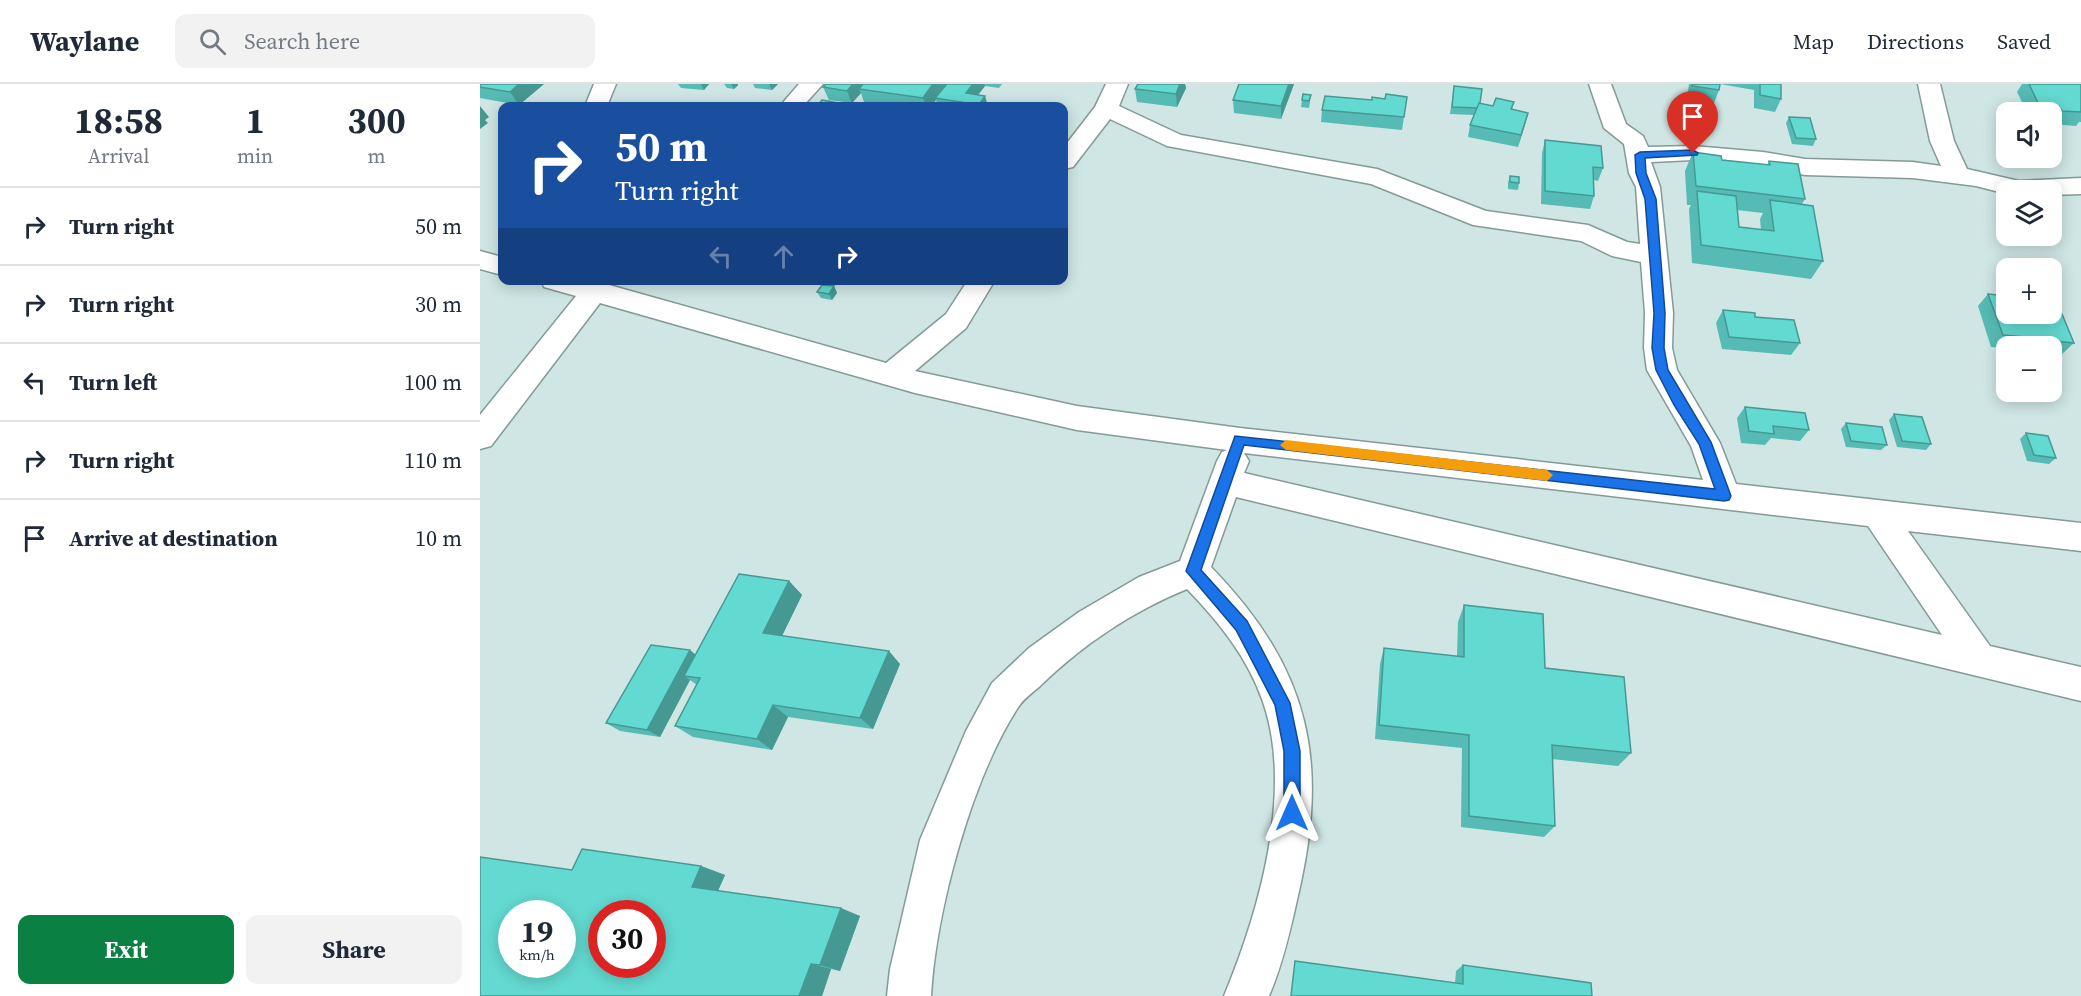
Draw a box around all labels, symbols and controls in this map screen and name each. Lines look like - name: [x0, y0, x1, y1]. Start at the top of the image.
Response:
- search box: [175, 14, 595, 68]
- text: Waylane: [30, 22, 139, 60]
- icon: search: [196, 25, 229, 58]
- text: Search here: [244, 26, 360, 56]
- text: Map: [1793, 27, 1834, 56]
- text: Directions: [1867, 27, 1964, 56]
- text: Saved: [1997, 27, 2051, 56]
- pin: [1667, 91, 1718, 153]
- text: 18:58: [74, 96, 163, 145]
- text: 1: [245, 96, 265, 145]
- text: 300: [347, 96, 406, 145]
- icon: arrive: [1676, 100, 1709, 133]
- map controls: [1996, 102, 2062, 402]
- button: sound: [1996, 102, 2062, 168]
- text: 50 m: [615, 117, 708, 175]
- icon: right: [516, 126, 594, 204]
- text: Arrival: [88, 142, 149, 170]
- text: min: [237, 142, 273, 170]
- text: m: [368, 142, 386, 170]
- text: Turn right: [615, 172, 739, 209]
- button: layers: [1996, 180, 2062, 246]
- icon: right: [18, 210, 51, 243]
- text: Turn right: [69, 211, 174, 241]
- text: 50 m: [415, 211, 462, 241]
- icon: left: [704, 240, 737, 273]
- icon: ahead: [767, 240, 800, 273]
- icon: right: [830, 240, 863, 273]
- button: +: [1996, 258, 2062, 324]
- icon: right: [18, 288, 51, 321]
- text: Turn right: [69, 289, 174, 319]
- text: 30 m: [415, 289, 462, 319]
- button: −: [1996, 336, 2062, 402]
- icon: left: [18, 366, 51, 399]
- text: Turn left: [69, 367, 157, 397]
- text: 100 m: [404, 367, 462, 397]
- icon: right: [18, 444, 51, 477]
- text: Turn right: [69, 445, 174, 475]
- text: 110 m: [404, 445, 462, 475]
- icon: arrive: [18, 522, 51, 555]
- text: Arrive at destination: [69, 523, 278, 553]
- text: 10 m: [415, 523, 462, 553]
- position arrow: [1260, 781, 1324, 845]
- speed limit sign: 30: [588, 900, 666, 978]
- text: 19: [521, 911, 553, 952]
- button: Exit: [18, 915, 234, 984]
- button: Share: [246, 915, 462, 984]
- text: km/h: [519, 944, 555, 965]

